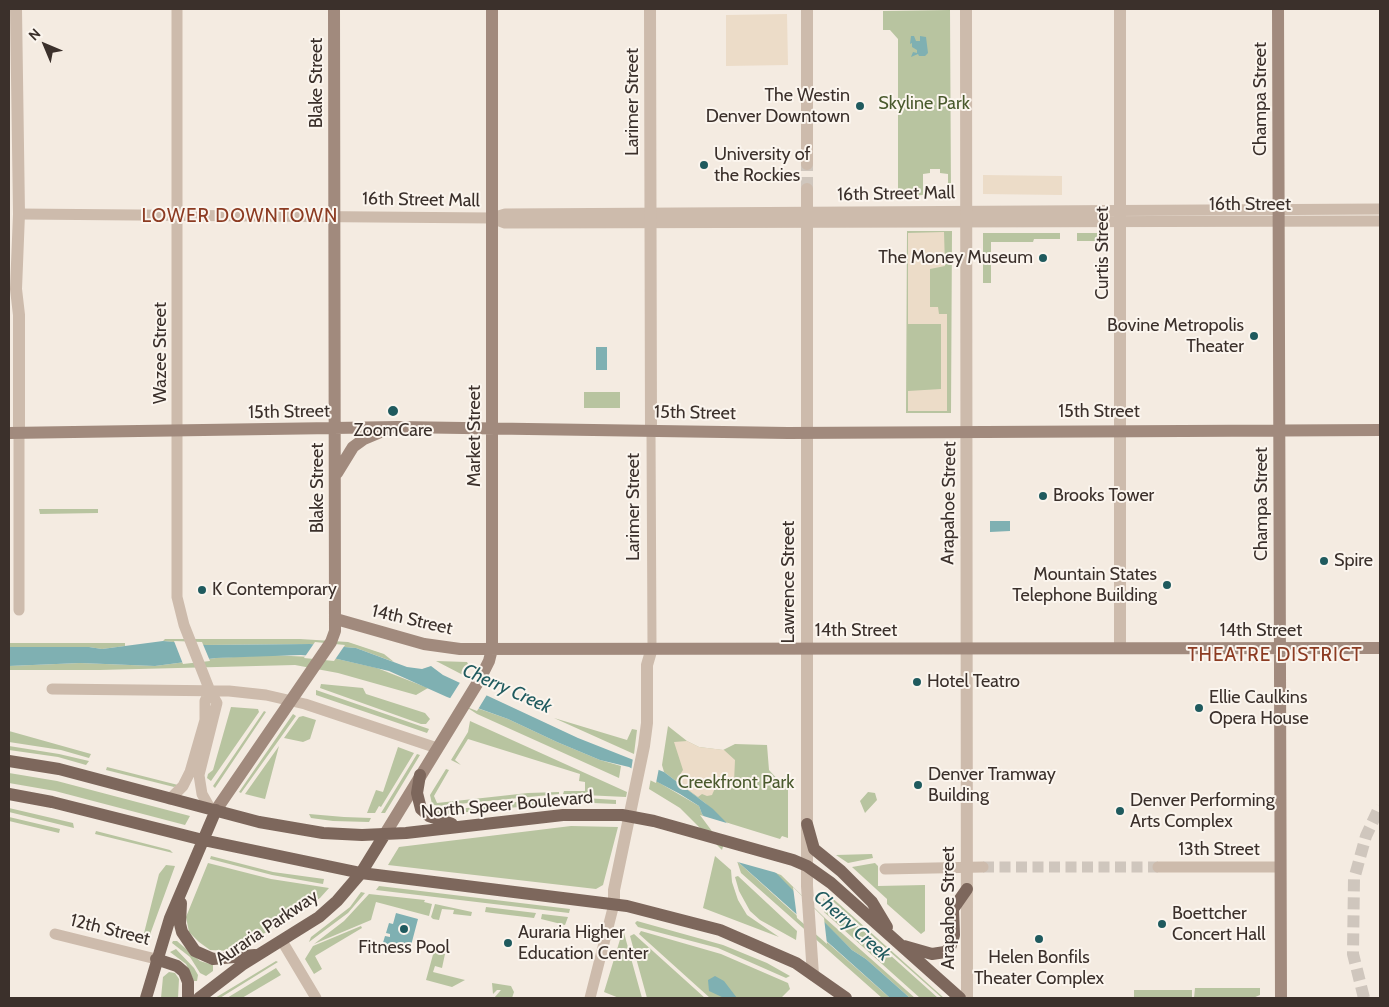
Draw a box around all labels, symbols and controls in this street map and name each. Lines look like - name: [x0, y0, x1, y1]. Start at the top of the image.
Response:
- north arrow: [20, 20, 70, 70]
- text: N: [25, 25, 44, 44]
- street label: Blake Street: [306, 38, 328, 128]
- street label: Champa Street: [1250, 42, 1272, 156]
- street label: Larimer Street: [622, 48, 644, 156]
- place label: The Westin Denver Downtown: [706, 85, 850, 128]
- park label: Skyline Park: [878, 93, 970, 115]
- marker: The Westin Denver Downtown: [854, 100, 866, 112]
- place label: University of the Rockies: [714, 144, 810, 186]
- marker: University of the Rockies: [698, 159, 710, 171]
- street label: 16th Street Mall: [837, 182, 955, 206]
- street label: 16th Street Mall: [362, 188, 480, 212]
- street label: 16th Street: [1209, 194, 1291, 216]
- district label: LOWER DOWNTOWN: [140, 205, 340, 227]
- street label: Curtis Street: [1092, 206, 1114, 300]
- place label: The Money Museum: [878, 247, 1033, 269]
- marker: The Money Museum: [1037, 252, 1049, 264]
- street label: Wazee Street: [150, 302, 172, 404]
- place label: Bovine Metropolis Theater: [1107, 315, 1244, 358]
- marker: Bovine Metropolis Theater: [1248, 330, 1260, 342]
- street label: Market Street: [464, 385, 486, 487]
- street label: 15th Street: [248, 400, 330, 424]
- street label: 15th Street: [654, 401, 736, 425]
- street label: 15th Street: [1058, 401, 1140, 423]
- marker: ZoomCare: [386, 404, 400, 418]
- place label: ZoomCare: [353, 420, 433, 442]
- street label: Arapahoe Street: [937, 441, 961, 565]
- street label: Blake Street: [307, 443, 329, 533]
- street label: Champa Street: [1251, 447, 1273, 561]
- street label: Larimer Street: [623, 453, 645, 561]
- place label: Brooks Tower: [1053, 485, 1154, 507]
- marker: Brooks Tower: [1037, 490, 1049, 502]
- street label: Lawrence Street: [778, 521, 800, 643]
- place label: Spire: [1334, 550, 1373, 572]
- marker: Spire: [1318, 555, 1330, 567]
- place label: Mountain States Telephone Building: [1012, 564, 1157, 606]
- place label: K Contemporary: [212, 579, 337, 601]
- marker: Mountain States Telephone Building: [1161, 579, 1173, 591]
- marker: K Contemporary: [196, 584, 208, 596]
- street label: 14th Street: [369, 600, 455, 640]
- street label: 14th Street: [815, 620, 897, 642]
- street label: 14th Street: [1220, 620, 1302, 642]
- district label: THEATRE DISTRICT: [1185, 644, 1365, 666]
- water label: Cherry Creek: [459, 659, 555, 719]
- place label: Hotel Teatro: [927, 671, 1020, 693]
- marker: Hotel Teatro: [911, 676, 923, 688]
- place label: Ellie Caulkins Opera House: [1209, 687, 1309, 730]
- marker: Ellie Caulkins Opera House: [1193, 702, 1205, 714]
- place label: Denver Tramway Building: [928, 764, 1056, 806]
- park label: Creekfront Park: [678, 772, 794, 794]
- marker: Denver Tramway Building: [912, 779, 924, 791]
- street label: North Speer Boulevard: [420, 787, 594, 823]
- place label: Denver Performing Arts Complex: [1130, 790, 1275, 832]
- marker: Denver Performing Arts Complex: [1114, 805, 1126, 817]
- street label: 13th Street: [1178, 839, 1260, 861]
- street label: Arapahoe Street: [938, 846, 960, 970]
- street label: Auraria Parkway: [211, 886, 323, 970]
- water label: Cherry Creek: [809, 886, 895, 966]
- place label: Boettcher Concert Hall: [1172, 903, 1266, 946]
- street label: 12th Street: [68, 910, 152, 950]
- marker: Boettcher Concert Hall: [1156, 918, 1168, 930]
- place label: Auraria Higher Education Center: [518, 922, 648, 964]
- marker: Fitness Pool: [398, 923, 410, 935]
- marker: Helen Bonfils Theater Complex: [1033, 933, 1045, 945]
- place label: Fitness Pool: [358, 937, 450, 959]
- marker: Auraria Higher Education Center: [502, 937, 514, 949]
- place label: Helen Bonfils Theater Complex: [974, 947, 1104, 990]

